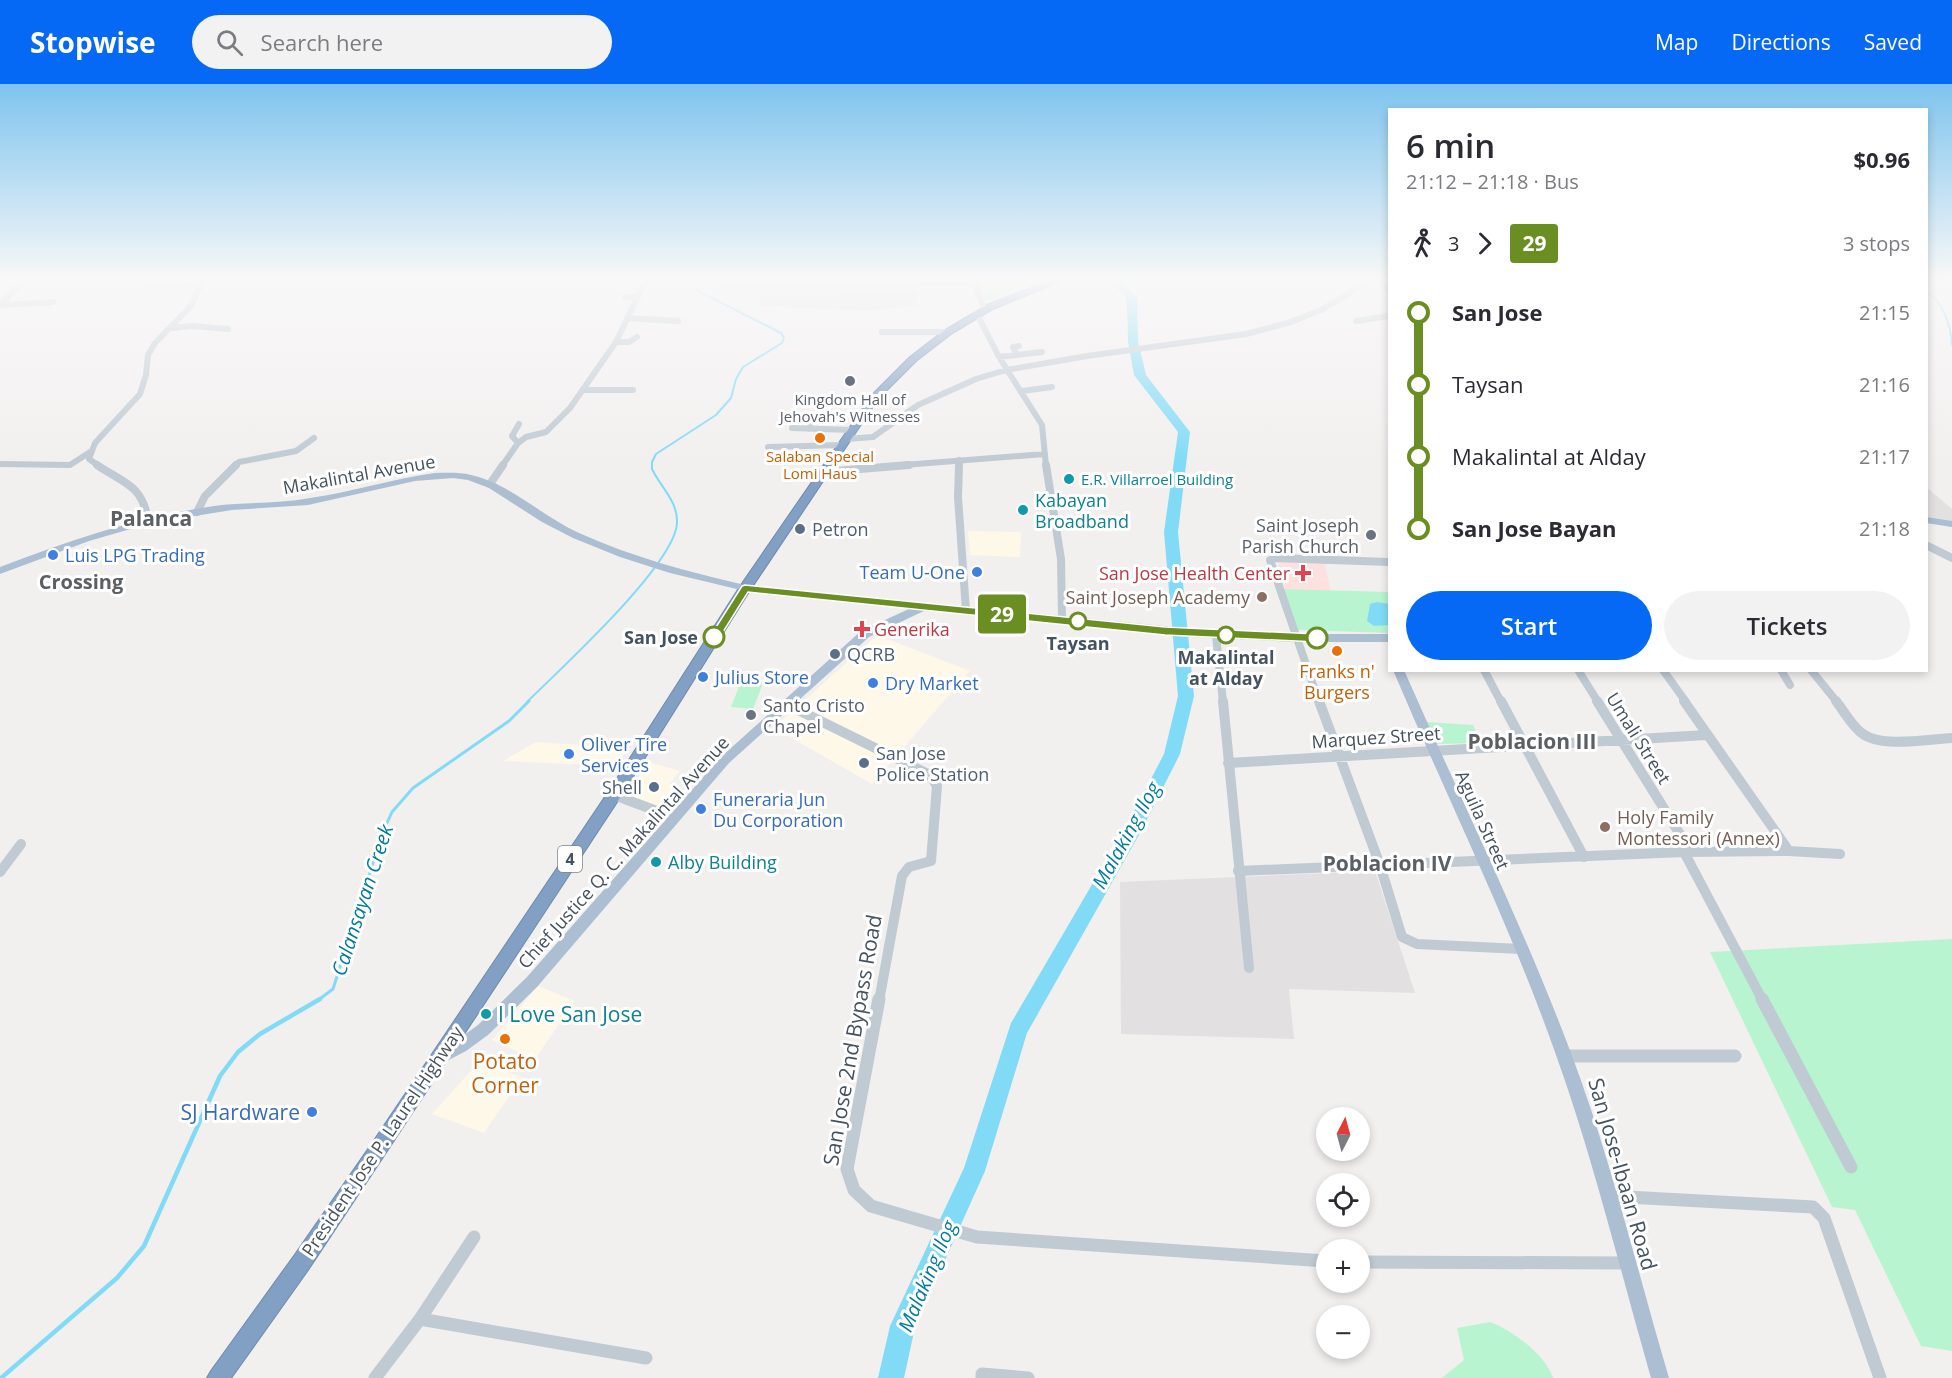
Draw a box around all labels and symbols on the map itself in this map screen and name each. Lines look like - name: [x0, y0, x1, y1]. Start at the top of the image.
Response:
- marker: Kingdom Hall of Jehovah's Witnesses: [843, 374, 857, 388]
- place label: Kingdom Hall of Jehovah's Witnesses: [778, 389, 920, 426]
- marker: Salaban Special Lomi Haus: [813, 431, 827, 445]
- place label: Salaban Special Lomi Haus: [766, 446, 874, 483]
- street label: Makalintal Avenue: [281, 449, 437, 499]
- place label: E.R. Villarroel Building: [1081, 469, 1233, 489]
- marker: E.R. Villarroel Building: [1062, 472, 1076, 486]
- place label: Kabayan Broadband: [1035, 488, 1129, 533]
- marker: Kabayan Broadband: [1016, 503, 1030, 517]
- district label: Palanca: [110, 504, 192, 532]
- place label: Saint Joseph Parish Church: [1242, 513, 1359, 558]
- place label: Petron: [812, 517, 869, 541]
- marker: Petron: [793, 522, 807, 536]
- marker: Saint Joseph Parish Church: [1364, 528, 1378, 542]
- place label: Luis LPG Trading: [65, 543, 205, 567]
- marker: Luis LPG Trading: [46, 548, 60, 562]
- place label: Team U-One: [860, 560, 965, 584]
- place label: San Jose Health Center: [1099, 561, 1291, 585]
- marker: San Jose Health Center: [1294, 564, 1312, 582]
- marker: Team U-One: [970, 565, 984, 579]
- district label: Crossing: [39, 568, 124, 595]
- place label: Saint Joseph Academy: [1066, 585, 1251, 609]
- marker: Saint Joseph Academy: [1255, 590, 1269, 604]
- line badge: 29: [975, 594, 1029, 634]
- marker: Taysan: [1069, 612, 1087, 630]
- place label: Generika: [874, 617, 950, 641]
- marker: Generika: [855, 622, 869, 636]
- place label: San Jose: [624, 625, 698, 649]
- marker: San Jose: [703, 626, 725, 648]
- marker: Makalintal at Alday: [1217, 626, 1235, 644]
- unlabelled marker: [1306, 627, 1328, 649]
- place label: Taysan: [1046, 631, 1110, 655]
- place label: QCRB: [847, 642, 895, 666]
- marker: Franks n' Burgers: [1330, 644, 1344, 658]
- place label: Makalintal at Alday: [1178, 645, 1274, 690]
- marker: QCRB: [828, 647, 842, 661]
- place label: Franks n' Burgers: [1299, 659, 1375, 704]
- place label: Julius Store: [713, 665, 809, 689]
- marker: Julius Store: [696, 670, 710, 684]
- place label: Dry Market: [885, 671, 979, 695]
- marker: Dry Market: [866, 676, 880, 690]
- street label: Umali Street: [1601, 688, 1677, 788]
- place label: Santo Cristo Chapel: [763, 693, 865, 738]
- marker: Santo Cristo Chapel: [744, 708, 758, 722]
- street label: Marquez Street: [1311, 721, 1441, 753]
- district label: Poblacion III: [1468, 727, 1596, 755]
- street label: Chief Justice Q. C. Makalintal Avenue: [512, 731, 734, 973]
- place label: Oliver Tire Services: [581, 732, 667, 777]
- place label: San Jose Police Station: [876, 741, 989, 786]
- marker: Oliver Tire Services: [562, 747, 576, 761]
- marker: San Jose Police Station: [857, 756, 871, 770]
- street label: Aguila Street: [1450, 767, 1516, 873]
- place label: Shell: [602, 775, 642, 799]
- water label: Malaking Ilog: [1085, 776, 1167, 893]
- marker: Shell: [647, 780, 661, 794]
- place label: Funeraria Jun Du Corporation: [713, 787, 843, 832]
- marker: Funeraria Jun Du Corporation: [694, 802, 708, 816]
- place label: Holy Family Montessori (Annex): [1617, 805, 1780, 850]
- water label: Calansayan Creek: [325, 820, 400, 979]
- marker: Holy Family Montessori (Annex): [1598, 820, 1612, 834]
- road number: 4: [558, 846, 582, 872]
- district label: Poblacion IV: [1323, 849, 1452, 877]
- place label: Alby Building: [668, 850, 777, 874]
- marker: Alby Building: [649, 855, 663, 869]
- street label: San Jose 2nd Bypass Road: [816, 912, 888, 1168]
- place label: I Love San Jose: [498, 1000, 642, 1028]
- marker: I Love San Jose: [479, 1007, 493, 1021]
- street label: President Jose P. Laurel Highway: [296, 1020, 469, 1261]
- marker: Potato Corner: [498, 1032, 512, 1046]
- place label: Potato Corner: [471, 1047, 539, 1099]
- street label: San Jose-Ibaan Road: [1582, 1075, 1664, 1273]
- place label: SJ Hardware: [180, 1098, 300, 1126]
- marker: SJ Hardware: [305, 1105, 319, 1119]
- north arrow: [1316, 1107, 1370, 1161]
- water label: Malaking Ilog: [891, 1216, 963, 1336]

